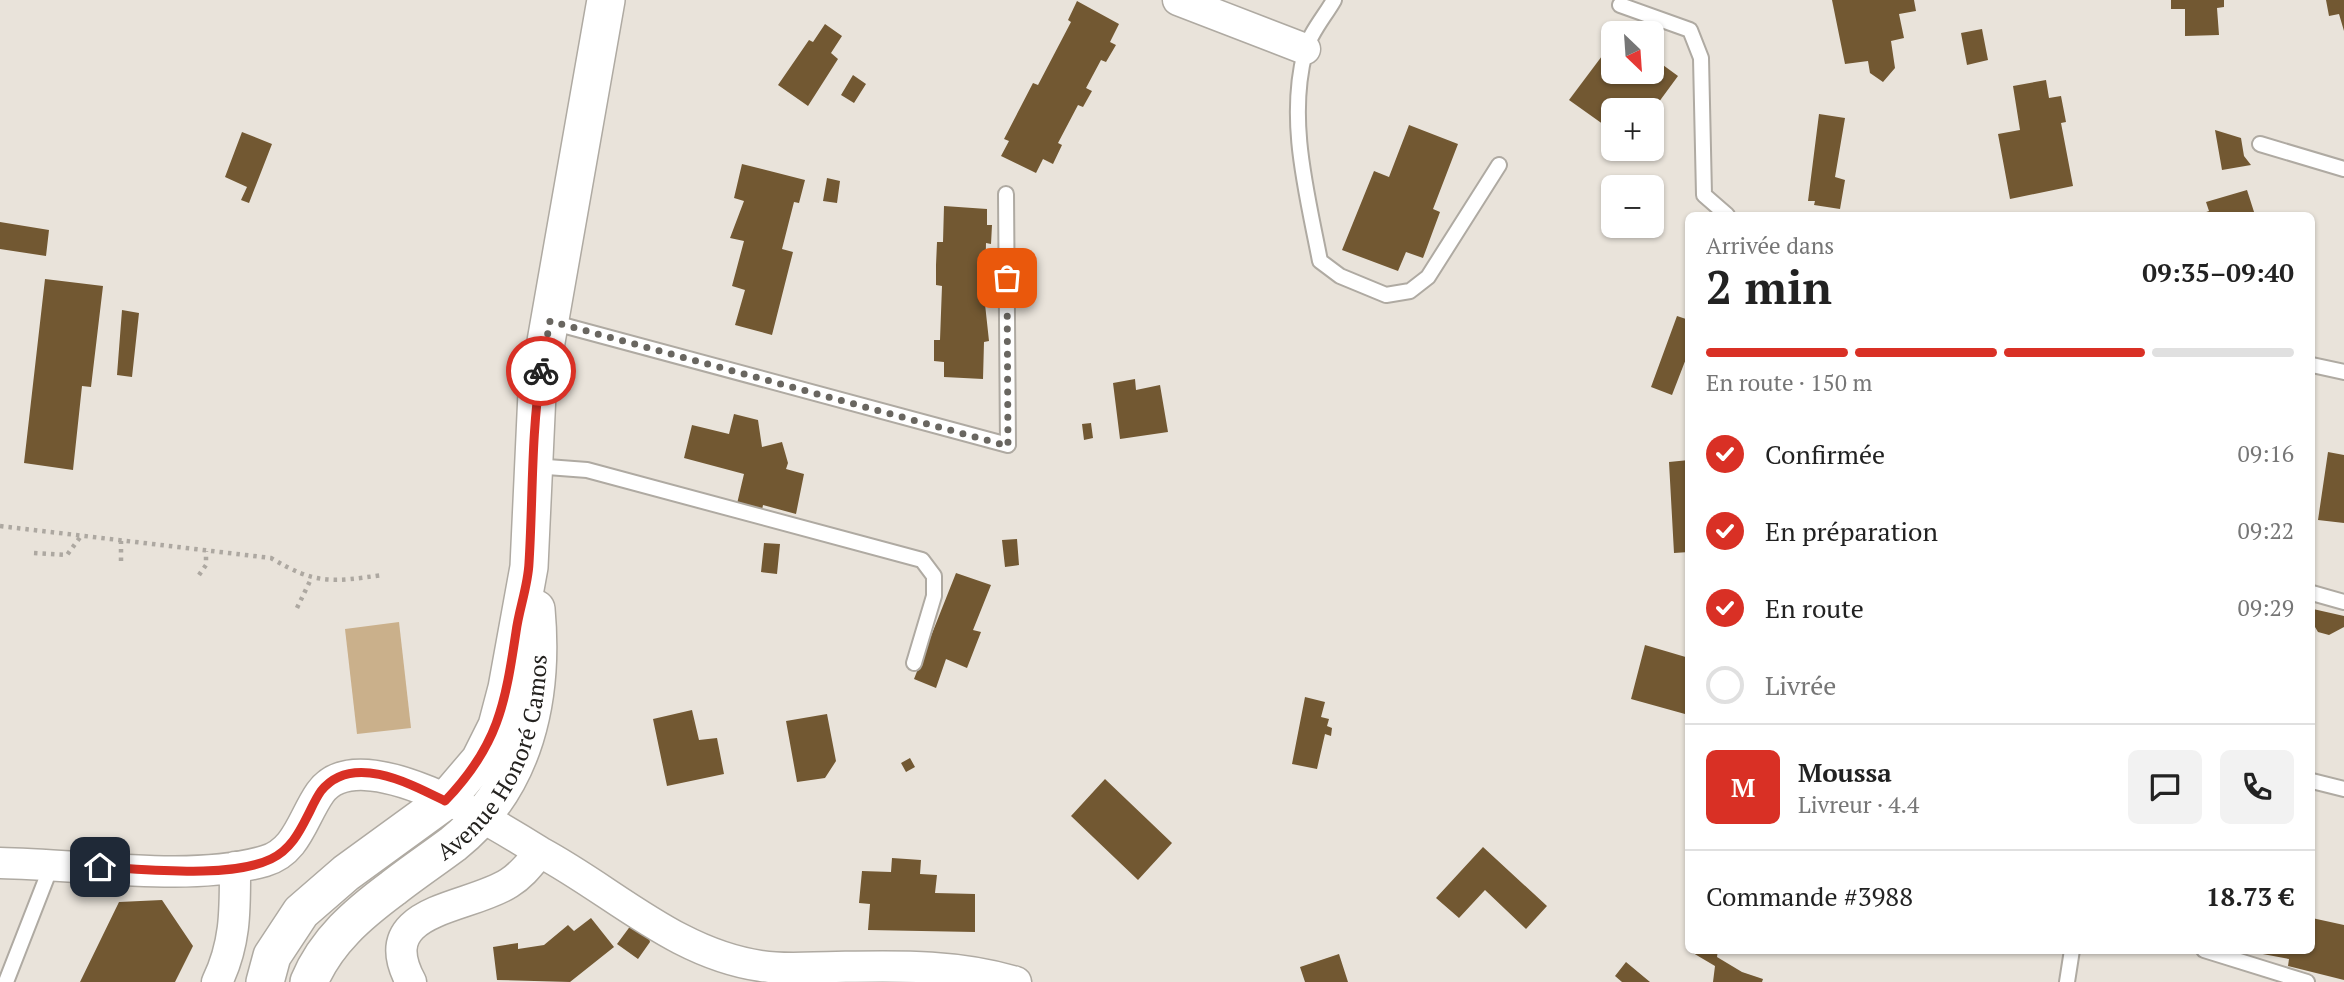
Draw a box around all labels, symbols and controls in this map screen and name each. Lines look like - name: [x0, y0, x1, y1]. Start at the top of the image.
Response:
- north arrow: [1601, 21, 1664, 84]
- map controls: [1601, 21, 1664, 238]
- button: +: [1601, 98, 1664, 161]
- button: −: [1601, 175, 1664, 238]
- text: Arrivée dans: [1706, 230, 1834, 261]
- pin: [977, 248, 1037, 308]
- text: 09:35–09:40: [2142, 255, 2294, 289]
- text: 2 min: [1706, 256, 1832, 317]
- icon: bag: [988, 259, 1026, 297]
- courier: [506, 336, 576, 406]
- icon: bike: [522, 352, 560, 390]
- text: En route · 150 m: [1706, 367, 1872, 398]
- icon: check: [1706, 435, 1744, 473]
- text: Confirmée: [1765, 437, 1885, 471]
- text: 09:16: [2237, 438, 2294, 469]
- icon: check: [1706, 512, 1744, 550]
- text: En préparation: [1765, 514, 1938, 548]
- text: 09:22: [2237, 515, 2294, 546]
- icon: check: [1706, 589, 1744, 627]
- text: En route: [1765, 591, 1864, 625]
- text: 09:29: [2237, 592, 2294, 623]
- street label: Avenue Honoré Camos: [430, 654, 553, 867]
- text: Livrée: [1765, 668, 1836, 702]
- button: chat: [2128, 750, 2202, 824]
- button: phone: [2220, 750, 2294, 824]
- text: Moussa: [1798, 755, 1892, 789]
- text: M: [1731, 770, 1755, 804]
- text: Livreur · 4.4: [1798, 789, 1919, 820]
- pin: [70, 837, 130, 897]
- icon: home: [81, 848, 119, 886]
- text: Commande #3988: [1706, 879, 1913, 913]
- text: 18.73 €: [2206, 879, 2294, 913]

